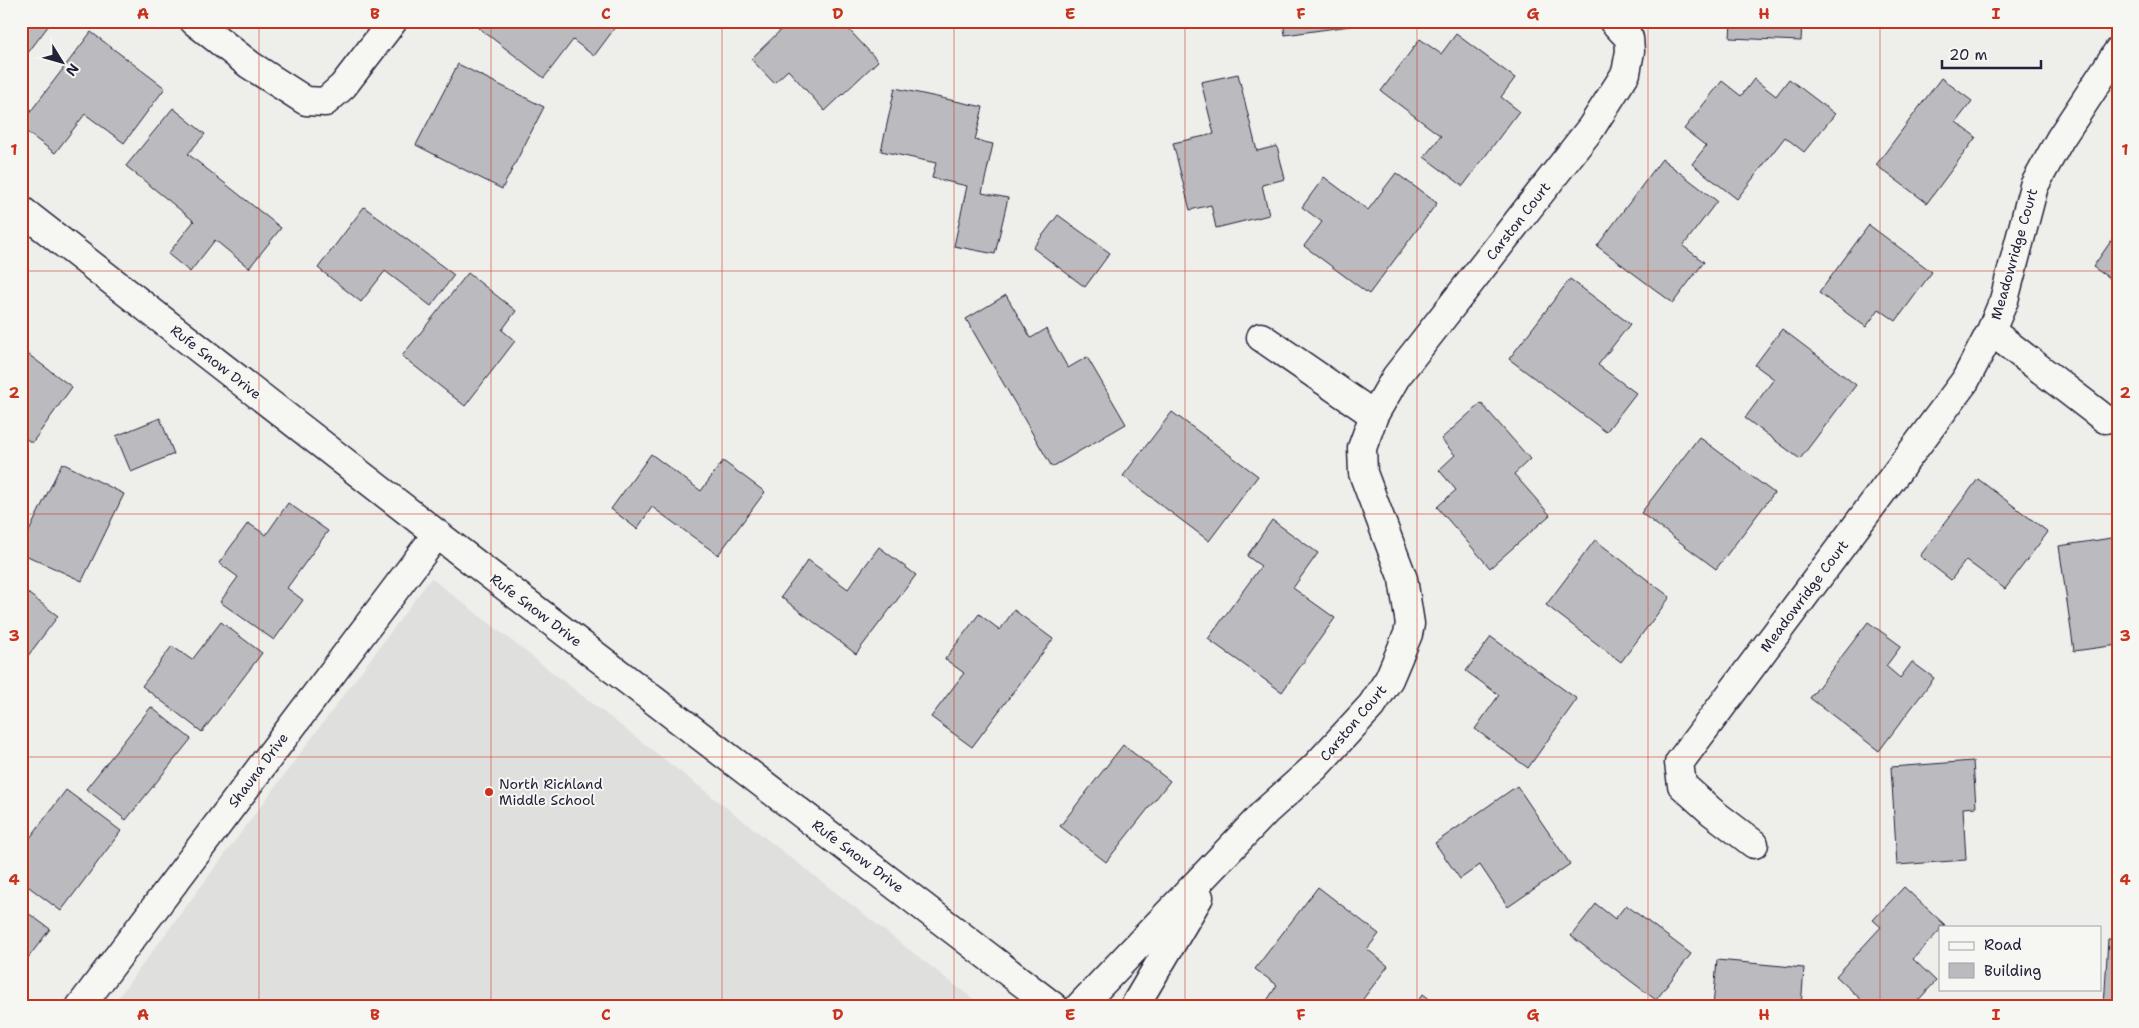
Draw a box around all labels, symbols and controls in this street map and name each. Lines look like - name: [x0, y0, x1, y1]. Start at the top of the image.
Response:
- text: A: [137, 3, 149, 24]
- text: B: [370, 3, 380, 24]
- text: C: [601, 3, 611, 24]
- text: D: [832, 3, 844, 24]
- text: E: [1065, 3, 1075, 24]
- text: F: [1296, 3, 1306, 24]
- text: G: [1527, 3, 1540, 24]
- text: H: [1758, 3, 1770, 24]
- text: I: [1992, 3, 2001, 24]
- north arrow: [38, 38, 88, 88]
- scale bar: [1942, 38, 2040, 70]
- text: 20 m: [1949, 45, 1988, 65]
- text: N: [62, 60, 83, 80]
- text: 1: [10, 139, 18, 160]
- text: 1: [2121, 139, 2129, 160]
- street label: Carston Court: [1482, 178, 1554, 264]
- street label: Meadowridge Court: [1987, 186, 2041, 322]
- street label: Rufe Snow Drive: [167, 321, 265, 403]
- text: 2: [8, 382, 20, 403]
- text: 2: [2119, 382, 2131, 403]
- street label: Meadowridge Court: [1756, 536, 1852, 656]
- street label: Rufe Snow Drive: [487, 570, 586, 650]
- text: 3: [8, 625, 20, 646]
- text: 3: [2119, 625, 2131, 646]
- street label: Carston Court: [1316, 681, 1390, 765]
- street label: Shauna Drive: [224, 729, 292, 811]
- place label: North Richland Middle School: [499, 775, 603, 809]
- marker: North Richland Middle School: [483, 786, 495, 798]
- street label: Rufe Snow Drive: [809, 816, 908, 896]
- text: 4: [8, 869, 20, 890]
- text: 4: [2119, 869, 2131, 890]
- legend: [1939, 926, 2102, 990]
- text: Road: [1984, 935, 2022, 955]
- text: Building: [1984, 961, 2041, 981]
- text: A: [137, 1004, 149, 1025]
- text: B: [370, 1004, 380, 1025]
- text: C: [601, 1004, 611, 1025]
- text: D: [832, 1004, 844, 1025]
- text: E: [1065, 1004, 1075, 1025]
- text: F: [1296, 1004, 1306, 1025]
- text: G: [1527, 1004, 1540, 1025]
- text: H: [1758, 1004, 1770, 1025]
- text: I: [1992, 1004, 2001, 1025]

